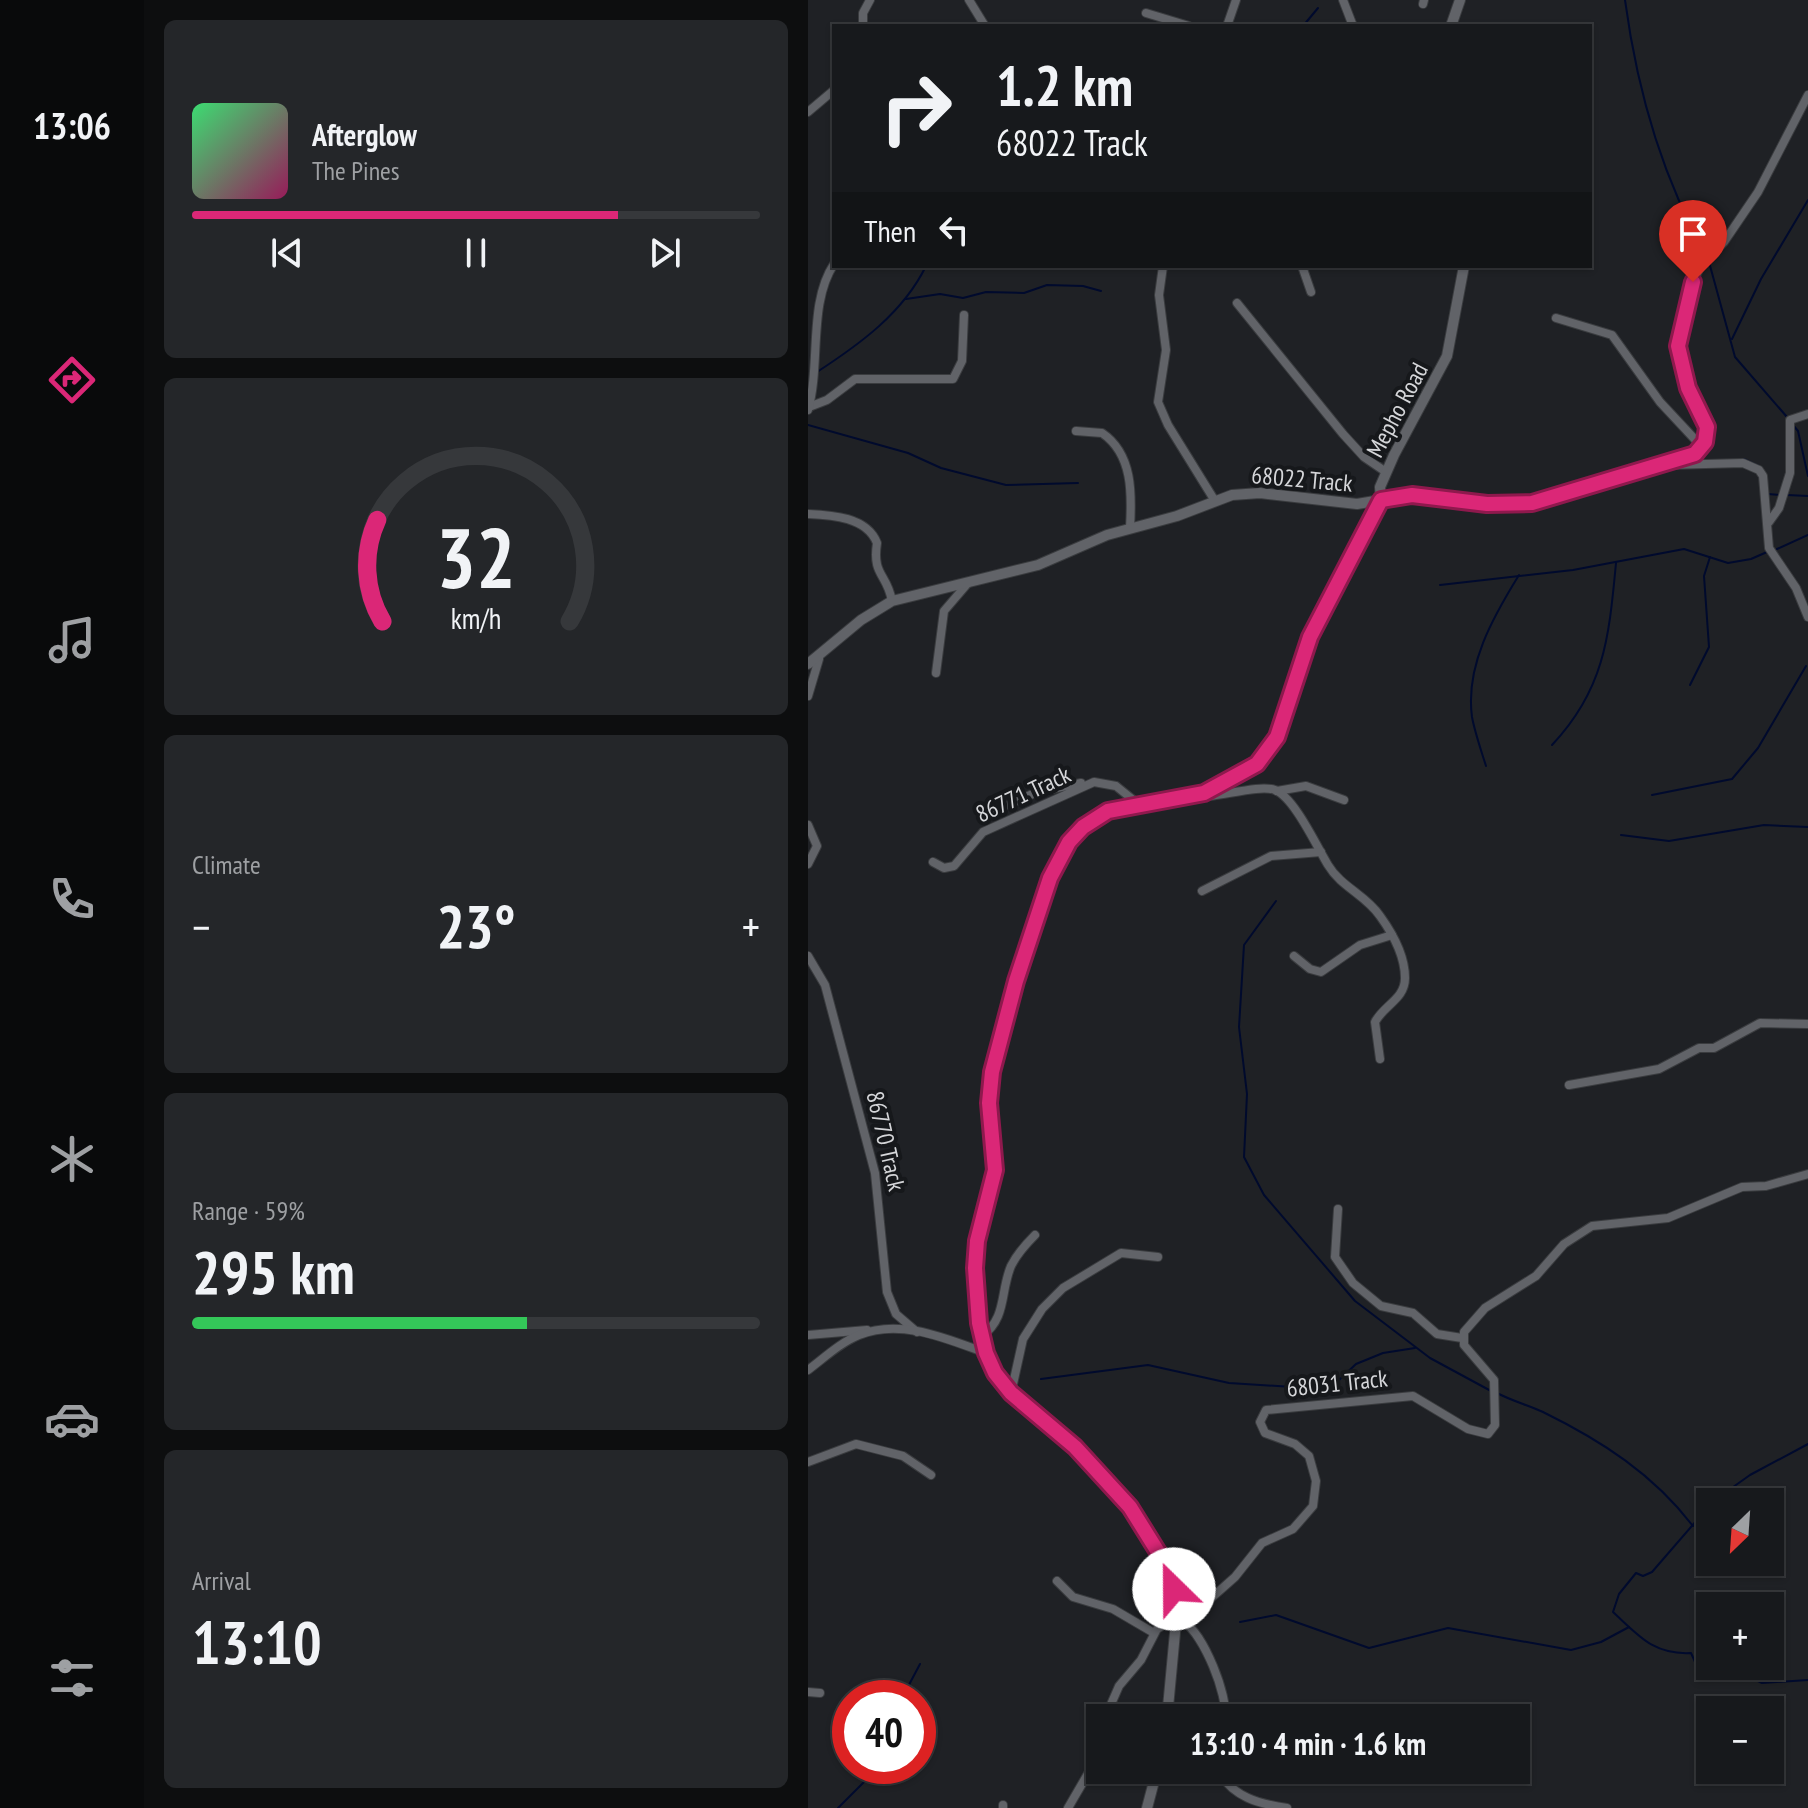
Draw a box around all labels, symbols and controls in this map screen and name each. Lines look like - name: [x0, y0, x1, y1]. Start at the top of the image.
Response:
- text: 1.2 km: [996, 49, 1133, 121]
- icon: right: [864, 56, 968, 160]
- text: 13:06: [33, 102, 111, 149]
- text: Afterglow: [312, 115, 417, 154]
- text: 68022 Track: [996, 119, 1148, 166]
- text: The Pines: [312, 154, 400, 187]
- pin: [1659, 200, 1727, 282]
- icon: left: [932, 208, 976, 252]
- text: Then: [864, 211, 916, 250]
- icon: arrive: [1671, 212, 1715, 256]
- icon: previous: [265, 231, 309, 275]
- icon: pause: [454, 231, 498, 275]
- icon: next: [643, 231, 687, 275]
- icon: directions: [44, 352, 100, 408]
- street label: Mepho Road: [1359, 357, 1435, 463]
- street label: 68022 Track: [1250, 459, 1354, 499]
- text: 32: [436, 503, 516, 611]
- text: km/h: [451, 601, 501, 638]
- icon: music: [44, 612, 100, 668]
- street label: 86771 Track: [971, 758, 1076, 829]
- text: Climate: [192, 848, 261, 881]
- icon: phone: [44, 871, 100, 927]
- text: 23°: [436, 887, 516, 965]
- text: −: [192, 898, 210, 955]
- text: +: [742, 898, 760, 955]
- street label: 86770 Track: [860, 1088, 913, 1194]
- icon: climate: [44, 1131, 100, 1187]
- text: Range · 59%: [192, 1194, 305, 1227]
- text: 295 km: [192, 1233, 355, 1311]
- street label: 68031 Track: [1285, 1362, 1390, 1404]
- icon: car: [44, 1391, 100, 1447]
- north arrow: [1696, 1488, 1784, 1576]
- map controls: [1696, 1488, 1784, 1784]
- position arrow: [1132, 1547, 1216, 1631]
- text: Arrival: [192, 1564, 251, 1597]
- button: +: [1696, 1592, 1784, 1680]
- text: 13:10: [192, 1603, 322, 1681]
- icon: filters: [44, 1650, 100, 1706]
- speed limit sign: 40: [832, 1680, 936, 1784]
- button: −: [1696, 1696, 1784, 1784]
- text: 13:10 · 4 min · 1.6 km: [1190, 1724, 1426, 1763]

